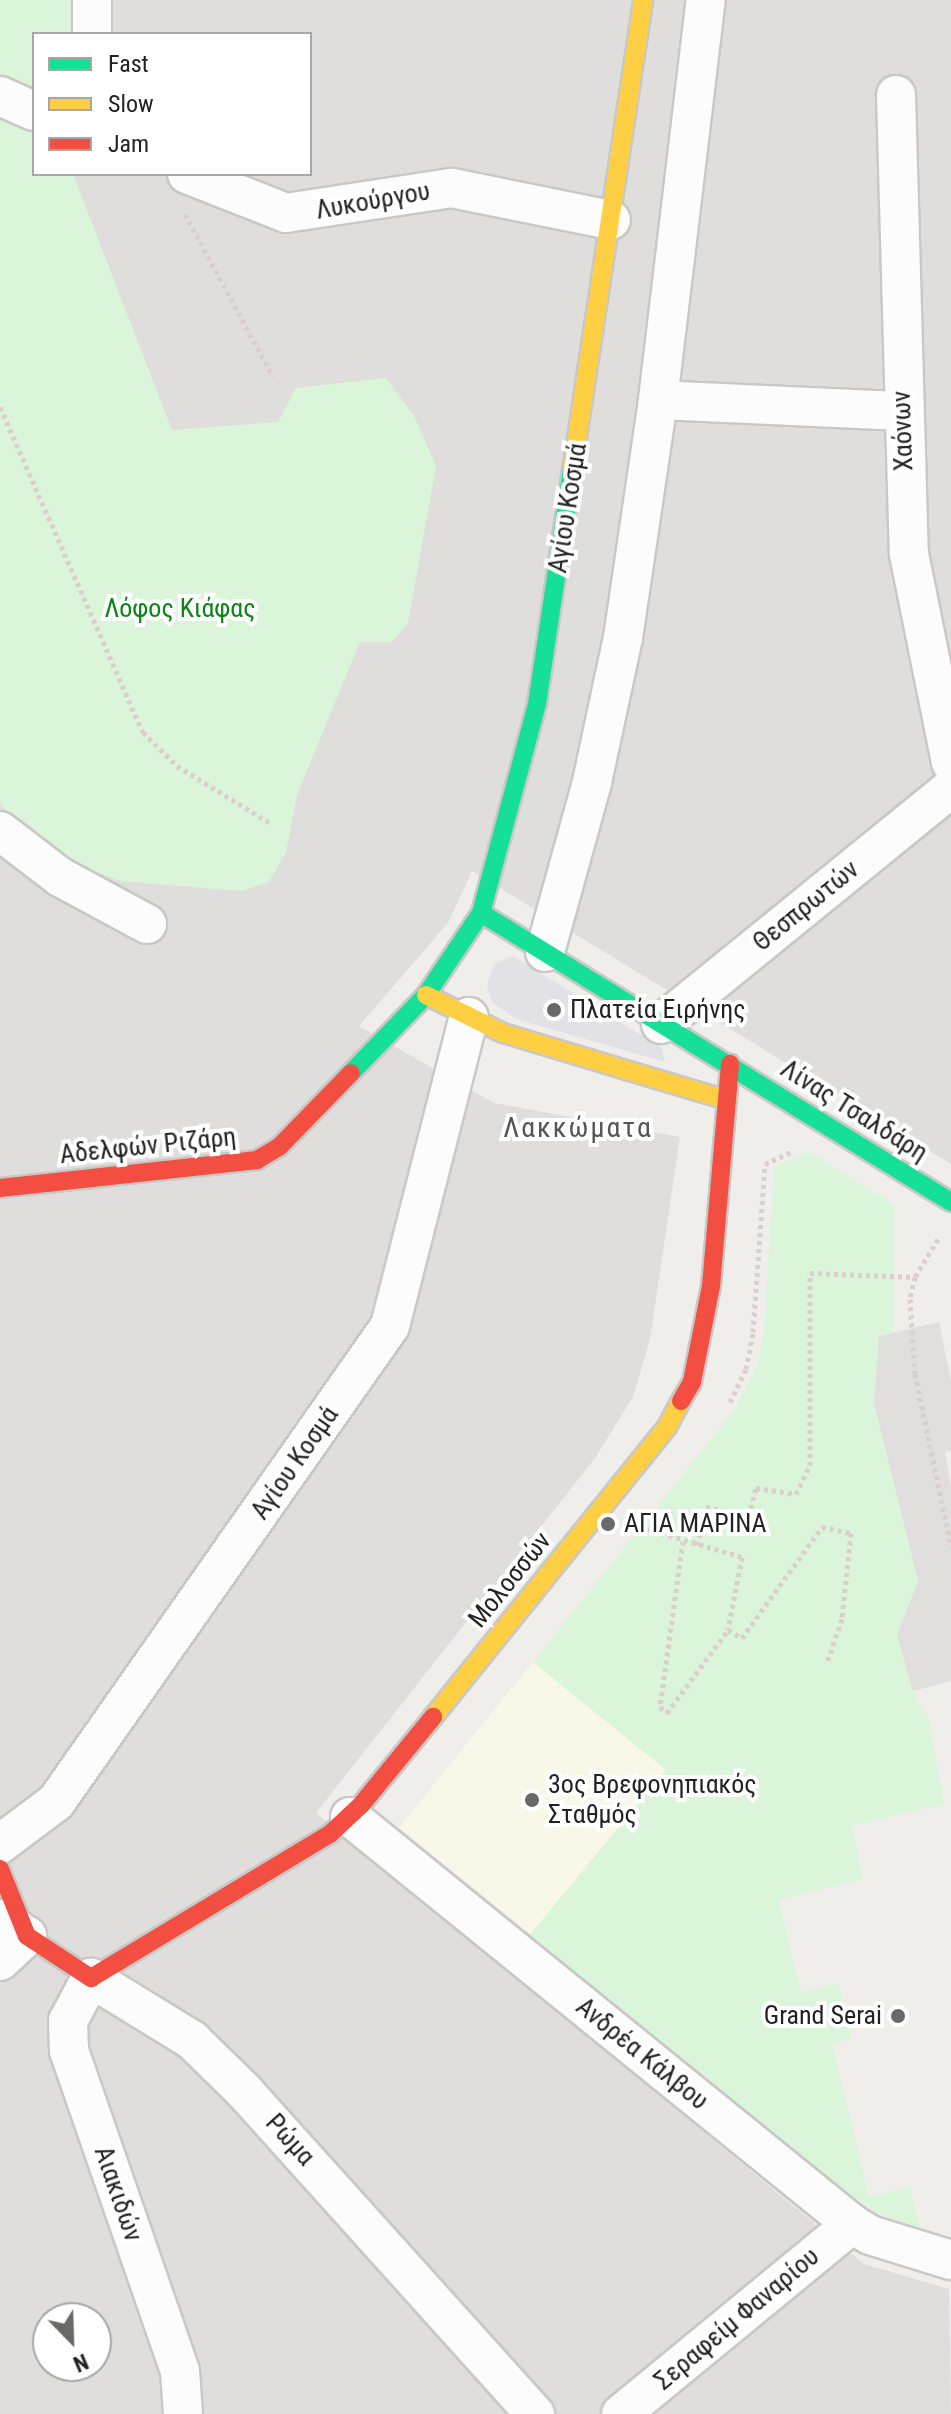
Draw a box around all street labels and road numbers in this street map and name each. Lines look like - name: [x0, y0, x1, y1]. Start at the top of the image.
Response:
- street label: Λυκούργου: [313, 176, 433, 226]
- street label: Χαόνων: [886, 390, 920, 472]
- street label: Αγίου Κοσμά: [542, 441, 594, 575]
- street label: Θεσπρωτών: [747, 854, 865, 958]
- street label: Λίνας Τσαλδάρη: [775, 1053, 933, 1169]
- street label: Αδελφών Ριζάρη: [58, 1121, 238, 1171]
- street label: Αγίου Κοσμά: [245, 1400, 345, 1526]
- street label: Μολοσσών: [462, 1526, 558, 1634]
- street label: Ανδρέα Κάλβου: [570, 1991, 714, 2117]
- street label: Ρώμα: [259, 2108, 321, 2172]
- street label: Αιακιδών: [87, 2142, 149, 2246]
- street label: Σεραφείμ Φαναρίου: [648, 2241, 826, 2397]

